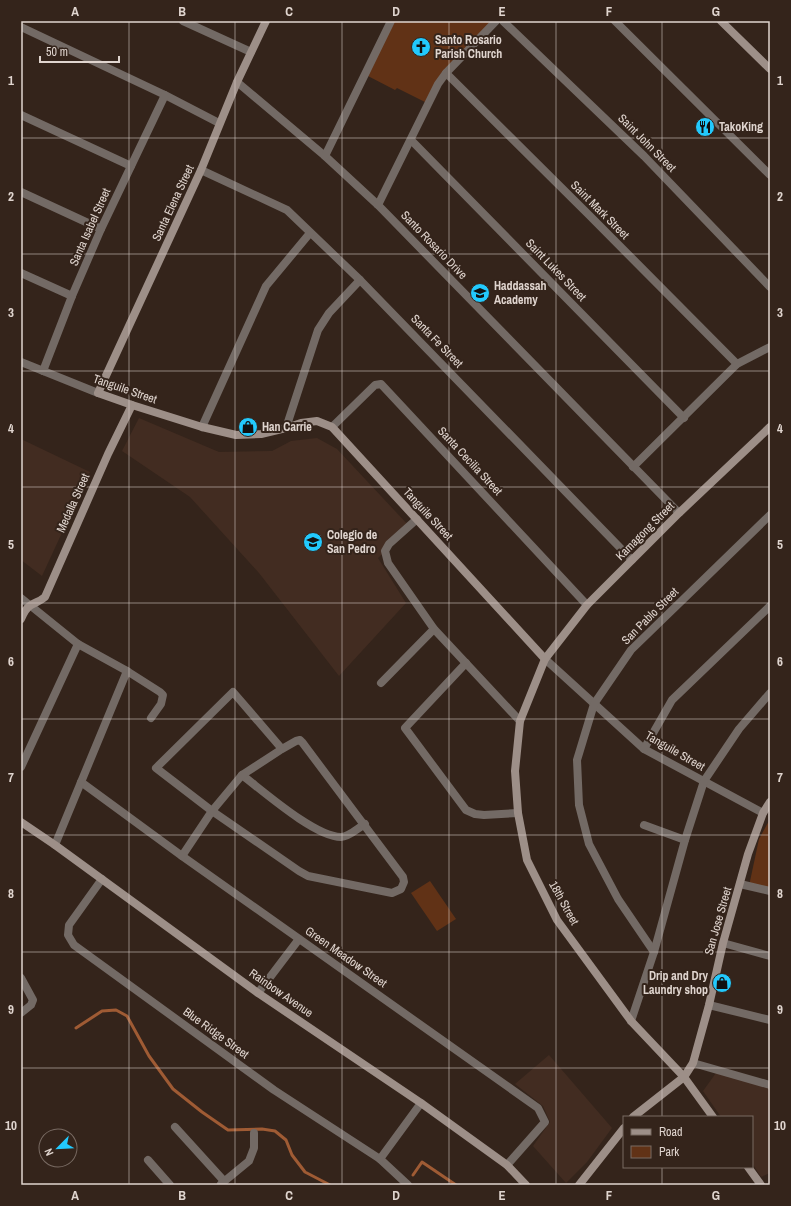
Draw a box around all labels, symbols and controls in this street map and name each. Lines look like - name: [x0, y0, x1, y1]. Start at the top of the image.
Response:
- text: A: [71, 3, 79, 20]
- text: B: [178, 3, 186, 20]
- text: C: [285, 3, 293, 20]
- text: D: [392, 3, 400, 20]
- text: E: [498, 3, 506, 20]
- text: F: [606, 3, 613, 20]
- text: G: [712, 3, 720, 20]
- place label: Santo Rosario Parish Church: [435, 32, 502, 62]
- church icon: Santo Rosario Parish Church: [410, 36, 432, 58]
- scale bar: [40, 38, 119, 64]
- text: 50 m: [46, 44, 68, 60]
- text: 1: [8, 72, 14, 89]
- text: 1: [777, 72, 783, 89]
- street label: Saint John Street: [614, 110, 680, 176]
- restaurant icon: TakoKing: [694, 116, 716, 138]
- place label: TakoKing: [719, 119, 763, 135]
- street label: Santa Elena Street: [148, 162, 198, 244]
- street label: Saint Mark Street: [567, 177, 633, 243]
- street label: Santa Isabel Street: [66, 185, 114, 268]
- text: 2: [8, 188, 14, 205]
- text: 2: [777, 188, 783, 205]
- street label: Santo Rosario Drive: [397, 207, 471, 283]
- street label: Saint Lukes Street: [522, 235, 590, 305]
- place label: Haddassah Academy: [494, 278, 547, 308]
- school or university icon: Haddassah Academy: [469, 282, 491, 304]
- text: 3: [8, 304, 14, 321]
- text: 3: [777, 304, 783, 321]
- street label: Santa Fe Street: [407, 311, 467, 371]
- street label: Tanguile Street: [91, 371, 159, 407]
- shop icon: Han Carrie: [237, 416, 259, 438]
- place label: Han Carrie: [262, 419, 312, 435]
- text: 4: [8, 420, 14, 437]
- text: 4: [777, 420, 783, 437]
- street label: Santa Cecilia Street: [434, 423, 506, 499]
- street label: Medalla Street: [53, 471, 93, 535]
- street label: Tanguile Street: [400, 484, 457, 544]
- street label: Kamagong Street: [612, 498, 678, 564]
- place label: Colegio de San Pedro: [327, 527, 378, 557]
- school or university icon: Colegio de San Pedro: [302, 531, 324, 553]
- text: 5: [8, 536, 14, 553]
- text: 5: [777, 536, 783, 553]
- street label: San Pablo Street: [618, 584, 682, 648]
- text: 6: [8, 653, 14, 670]
- text: 6: [777, 653, 783, 670]
- street label: Tanguile Street: [642, 727, 708, 775]
- text: 7: [8, 769, 14, 786]
- text: 7: [777, 769, 783, 786]
- street label: 18th Street: [545, 878, 583, 928]
- text: 8: [8, 885, 14, 902]
- street label: San Jose Street: [701, 885, 735, 957]
- text: 8: [777, 885, 783, 902]
- street label: Green Meadow Street: [302, 923, 390, 991]
- street label: Rainbow Avenue: [246, 965, 316, 1021]
- place label: Drip and Dry Laundry shop: [643, 968, 709, 998]
- shop icon: Drip and Dry Laundry shop: [711, 972, 733, 994]
- text: 9: [8, 1001, 14, 1018]
- text: 9: [777, 1001, 783, 1018]
- street label: Blue Ridge Street: [180, 1004, 252, 1062]
- legend: [623, 1116, 753, 1168]
- text: 10: [5, 1117, 17, 1134]
- text: 10: [774, 1117, 786, 1134]
- text: Road: [659, 1124, 683, 1140]
- north arrow: [38, 1128, 78, 1168]
- text: Park: [659, 1144, 679, 1160]
- text: N: [41, 1146, 57, 1158]
- text: A: [71, 1187, 79, 1204]
- text: B: [178, 1187, 186, 1204]
- text: C: [285, 1187, 293, 1204]
- text: D: [392, 1187, 400, 1204]
- text: E: [498, 1187, 506, 1204]
- text: F: [606, 1187, 613, 1204]
- text: G: [712, 1187, 720, 1204]

